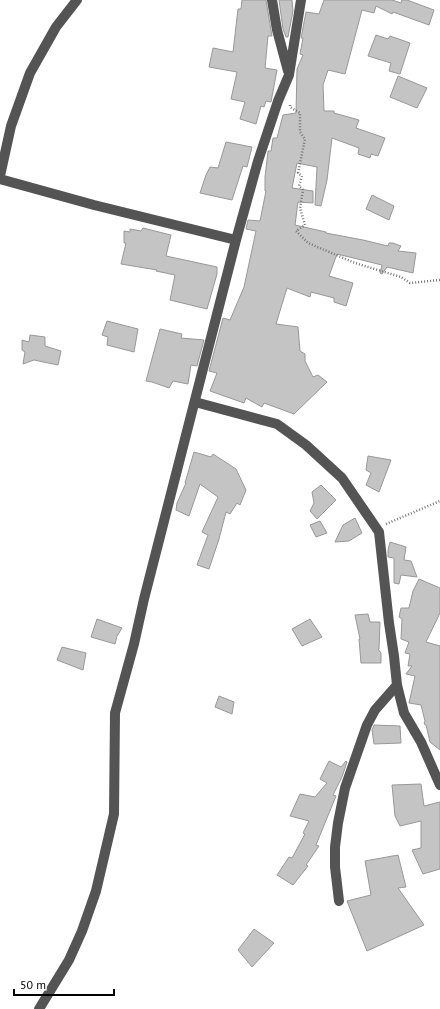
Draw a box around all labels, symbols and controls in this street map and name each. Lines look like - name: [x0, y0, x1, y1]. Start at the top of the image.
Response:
- scale bar: [14, 971, 114, 997]
- text: 50 m: [20, 977, 46, 992]

